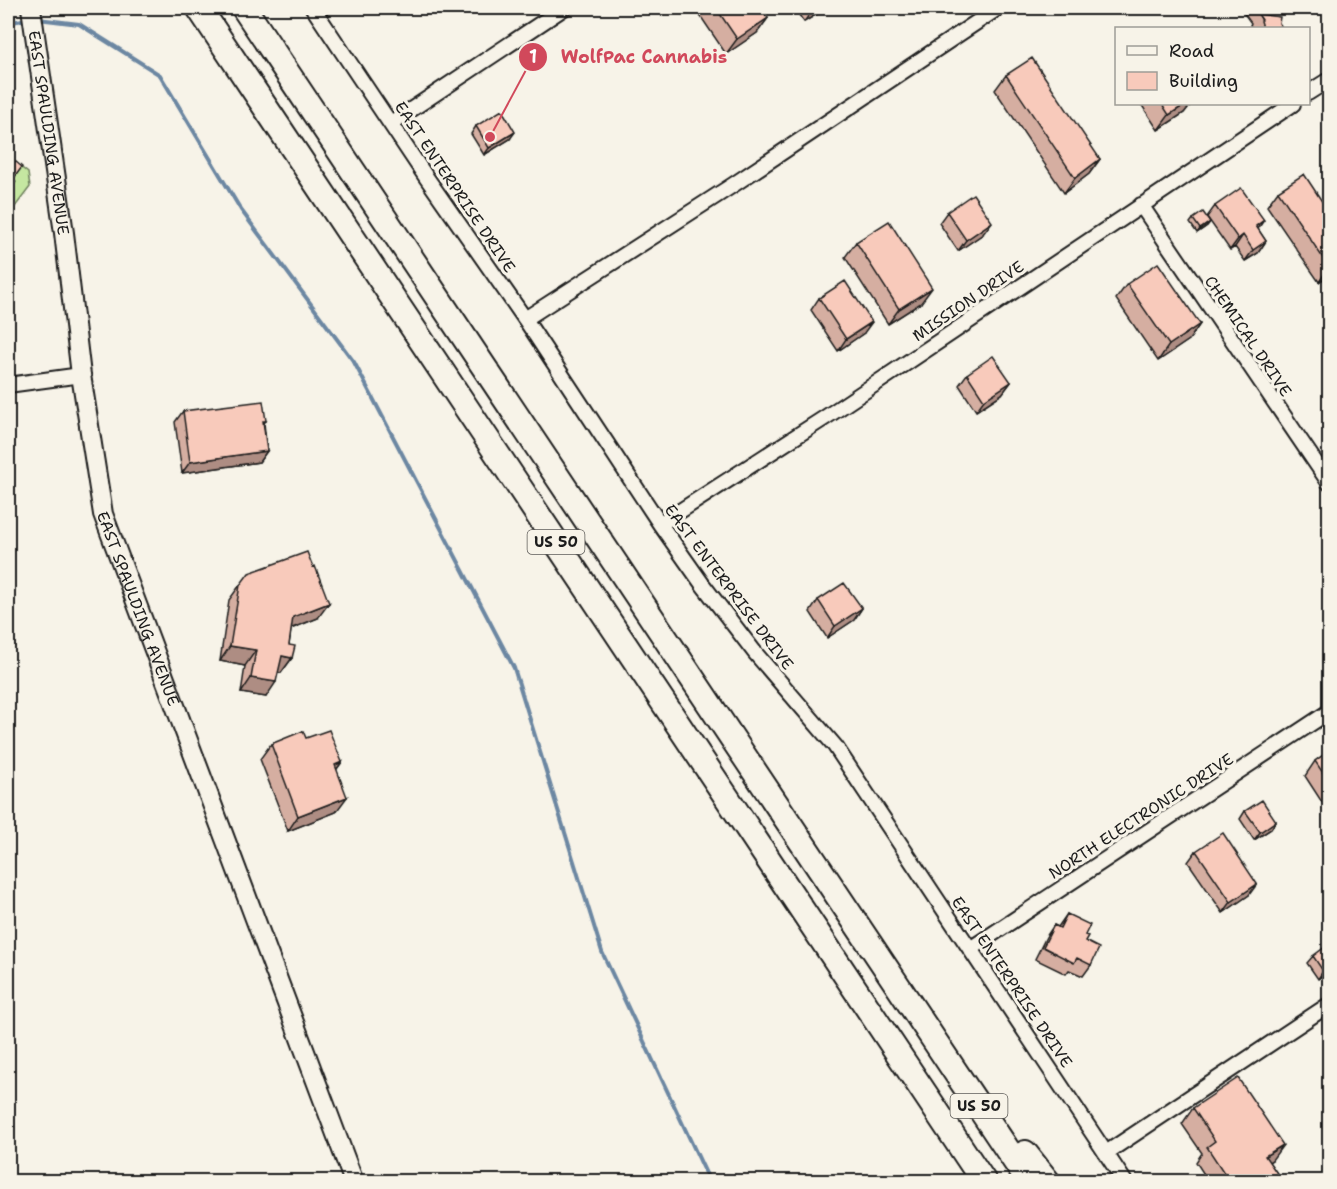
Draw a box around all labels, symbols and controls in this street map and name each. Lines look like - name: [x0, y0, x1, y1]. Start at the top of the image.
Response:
- legend: [1115, 27, 1310, 105]
- street label: EAST SPAULDING AVENUE: [24, 29, 75, 236]
- callout: WolfPac Cannabis: [518, 39, 739, 75]
- text: Road: [1169, 39, 1214, 63]
- text: 1: [529, 45, 537, 69]
- text: WolfPac Cannabis: [561, 45, 727, 69]
- text: Building: [1169, 69, 1238, 93]
- street label: EAST ENTERPRISE DRIVE: [390, 97, 520, 277]
- street label: MISSION DRIVE: [908, 256, 1028, 346]
- street label: CHEMICAL DRIVE: [1200, 271, 1296, 401]
- street label: EAST ENTERPRISE DRIVE: [660, 500, 798, 674]
- street label: EAST SPAULDING AVENUE: [92, 508, 185, 709]
- road number: US 50: [528, 530, 584, 554]
- street label: NORTH ELECTRONIC DRIVE: [1045, 748, 1237, 884]
- street label: EAST ENTERPRISE DRIVE: [947, 892, 1077, 1072]
- road number: US 50: [950, 1094, 1008, 1118]

